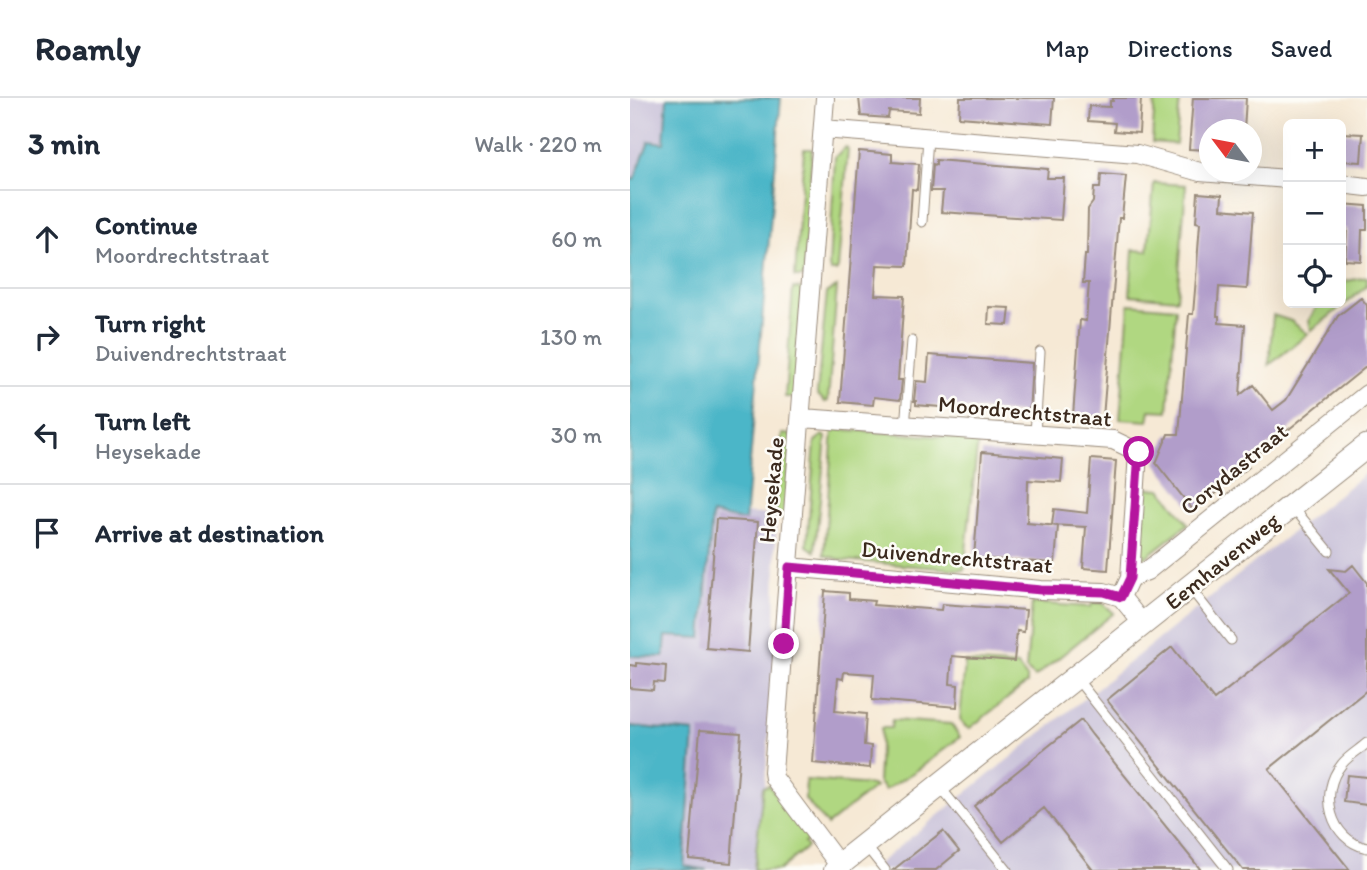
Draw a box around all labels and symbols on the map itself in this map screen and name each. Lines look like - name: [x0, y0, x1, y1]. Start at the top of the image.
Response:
- north arrow: [1199, 119, 1262, 182]
- street label: Moordrechtstraat: [937, 389, 1113, 433]
- street label: Corydastraat: [1174, 417, 1294, 521]
- street label: Heysekade: [752, 436, 790, 544]
- route start: [1123, 436, 1154, 467]
- street label: Eemhavenweg: [1159, 506, 1285, 616]
- street label: Duivendrechtstraat: [860, 535, 1054, 579]
- route end: [768, 628, 799, 659]

